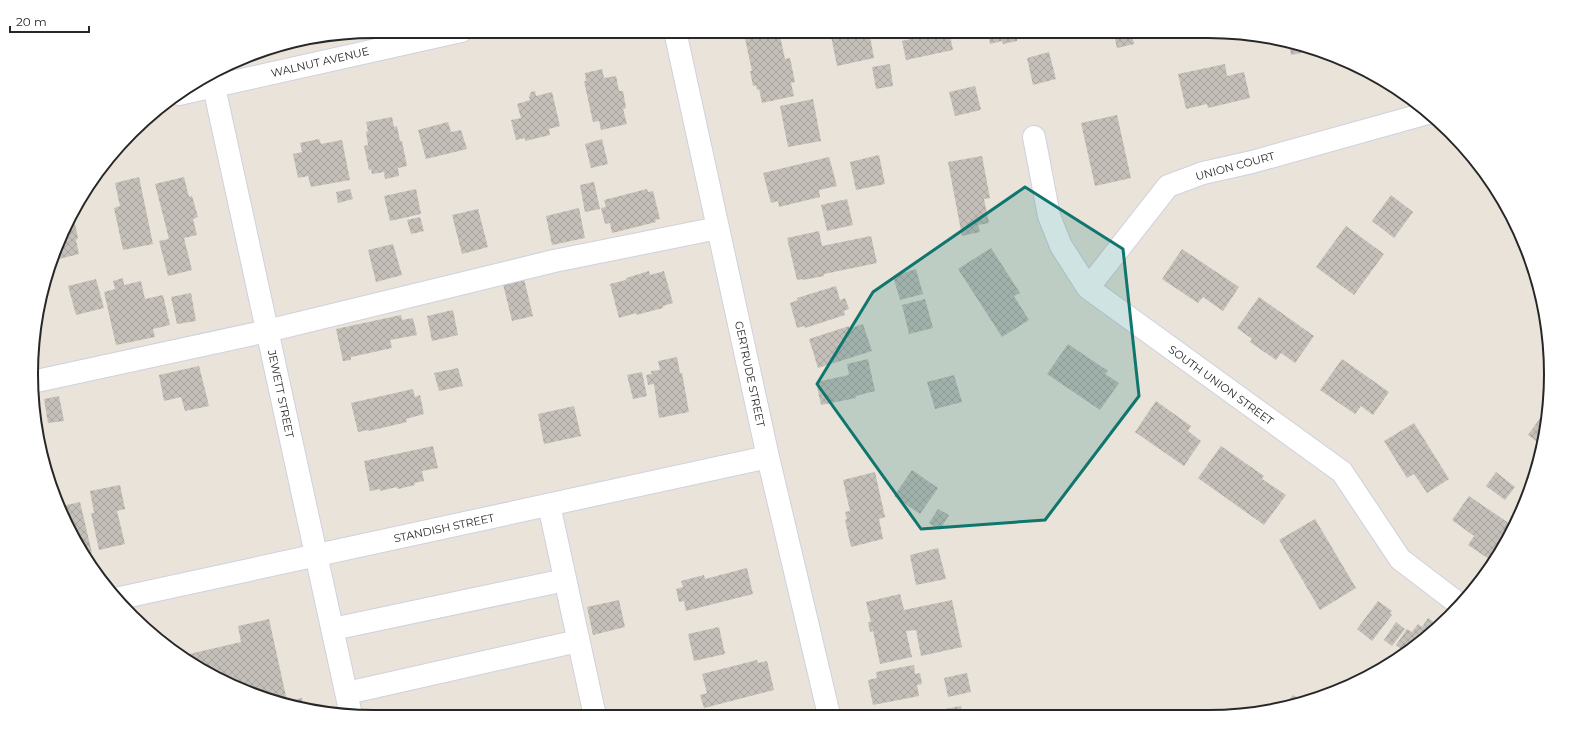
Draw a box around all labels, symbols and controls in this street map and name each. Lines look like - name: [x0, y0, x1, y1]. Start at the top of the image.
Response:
- scale bar: [10, 8, 89, 34]
- text: 20 m: [16, 14, 47, 29]
- street label: WALNUT AVENUE: [270, 44, 370, 80]
- street label: UNION COURT: [1194, 149, 1277, 183]
- street label: GERTRUDE STREET: [732, 320, 768, 429]
- street label: SOUTH UNION STREET: [1166, 342, 1277, 428]
- street label: JEWETT STREET: [265, 348, 297, 440]
- street label: STANDISH STREET: [392, 510, 496, 545]

